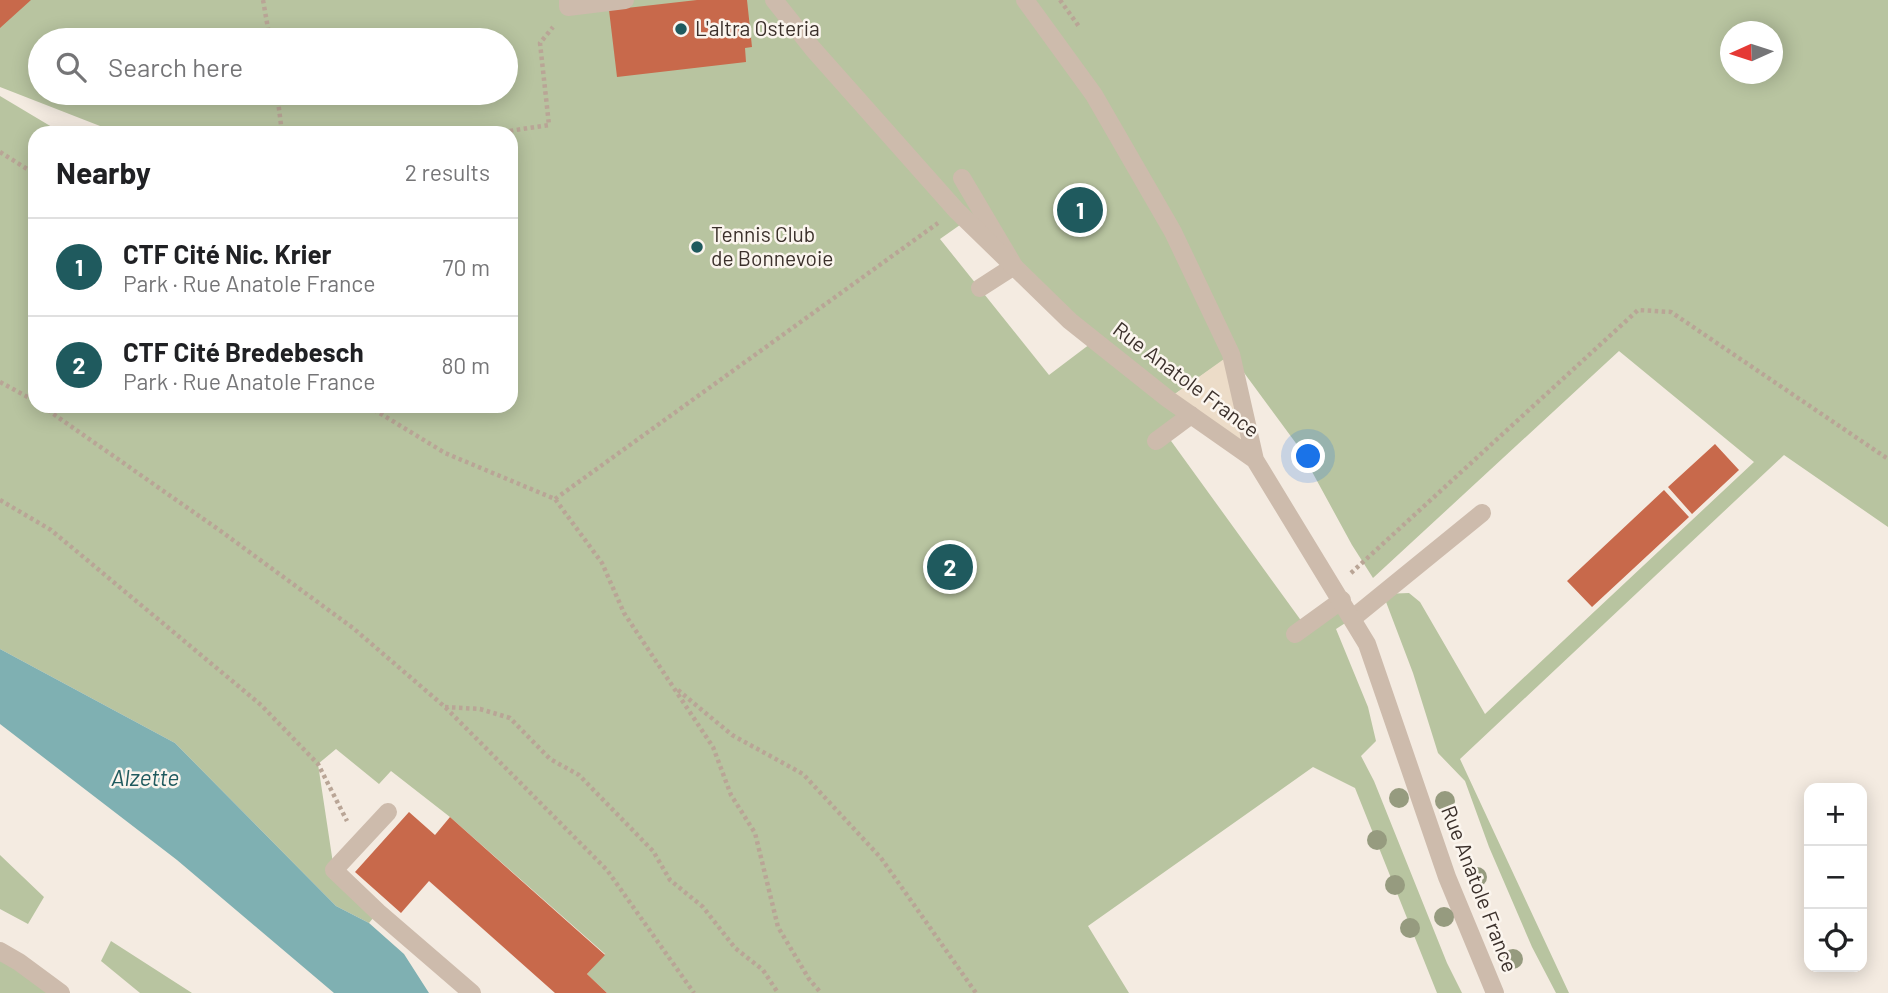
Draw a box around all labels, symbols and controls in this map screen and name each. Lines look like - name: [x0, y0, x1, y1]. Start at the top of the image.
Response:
- place label: L'altra Osteria: [695, 15, 820, 40]
- marker: L'altra Osteria: [673, 21, 689, 37]
- north arrow: [1720, 21, 1783, 84]
- search box: [28, 28, 518, 105]
- icon: search: [52, 48, 90, 86]
- text: Search here: [108, 51, 243, 82]
- text: Nearby: [56, 154, 151, 190]
- text: 2 results: [405, 158, 490, 186]
- pin: 1: [1057, 184, 1103, 236]
- place label: Tennis Club de Bonnevoie: [711, 221, 834, 270]
- text: CTF Cité Nic. Krier: [123, 238, 332, 269]
- marker: Tennis Club de Bonnevoie: [689, 239, 705, 255]
- text: 1: [75, 253, 83, 281]
- text: 70 m: [443, 253, 490, 281]
- text: Park · Rue Anatole France: [123, 269, 375, 297]
- street label: Rue Anatole France: [1109, 316, 1265, 442]
- text: CTF Cité Bredebesch: [123, 336, 364, 367]
- text: 2: [73, 351, 85, 379]
- text: 80 m: [441, 351, 490, 379]
- text: Park · Rue Anatole France: [123, 367, 375, 395]
- your location: [1291, 439, 1325, 473]
- pin: 2: [927, 541, 973, 593]
- water label: Alzette: [111, 763, 179, 791]
- map controls: [1804, 783, 1867, 972]
- button: +: [1804, 783, 1867, 846]
- street label: Rue Anatole France: [1437, 802, 1524, 975]
- button: −: [1804, 846, 1867, 909]
- button: locate: [1804, 909, 1867, 972]

